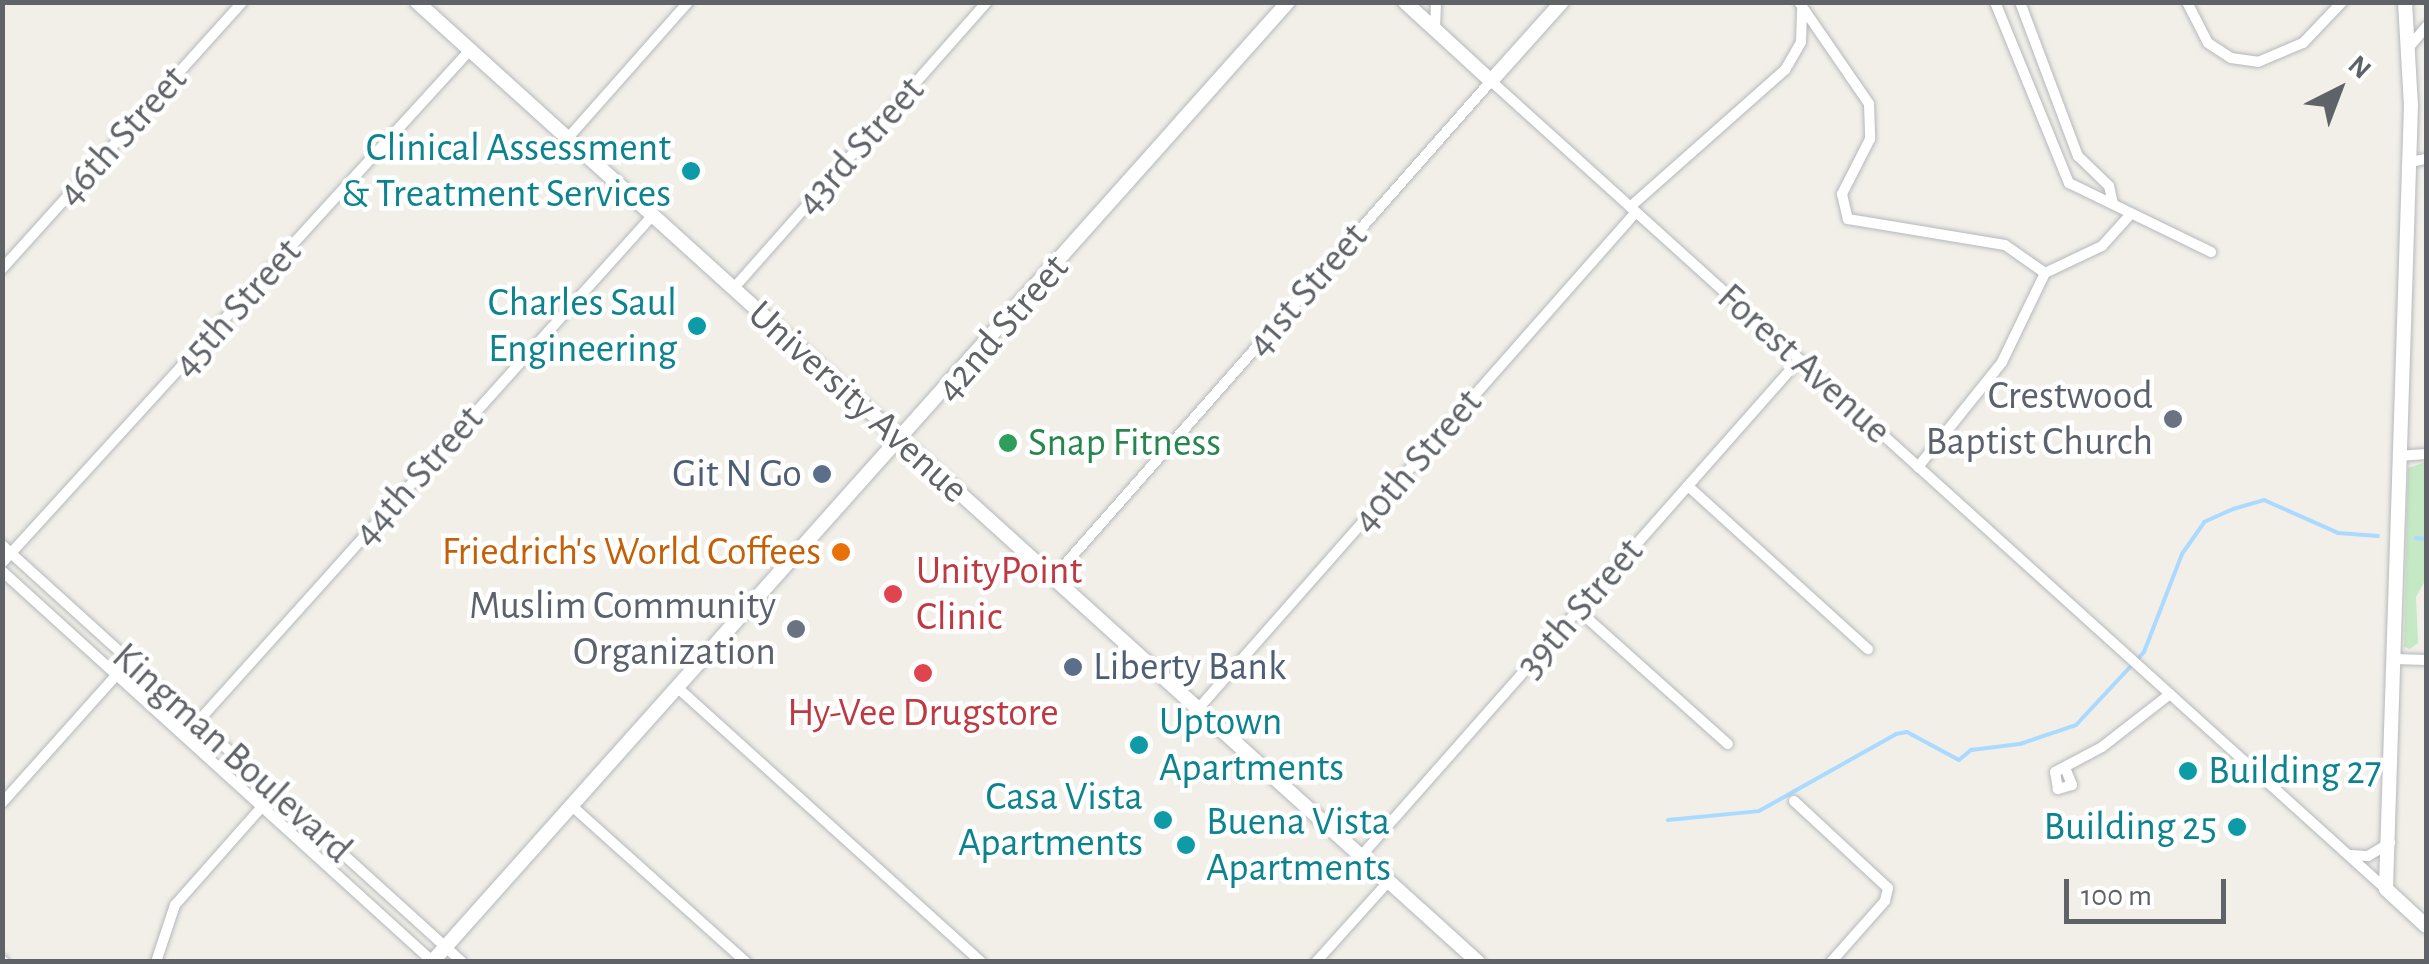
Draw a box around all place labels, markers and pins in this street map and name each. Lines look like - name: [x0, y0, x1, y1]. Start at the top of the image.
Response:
- place label: Clinical Assessment & Treatment Services: [341, 124, 671, 218]
- marker: Clinical Assessment & Treatment Services: [680, 160, 702, 182]
- place label: Charles Saul Engineering: [488, 279, 677, 373]
- marker: Charles Saul Engineering: [686, 315, 708, 337]
- place label: Crestwood Baptist Church: [1925, 372, 2153, 466]
- marker: Crestwood Baptist Church: [2162, 408, 2184, 430]
- place label: Snap Fitness: [1028, 419, 1221, 467]
- marker: Snap Fitness: [997, 432, 1019, 454]
- place label: Git N Go: [672, 450, 802, 498]
- marker: Git N Go: [811, 463, 833, 485]
- place label: Friedrich's World Coffees: [442, 528, 821, 576]
- marker: Friedrich's World Coffees: [830, 541, 852, 563]
- place label: UnityPoint Clinic: [916, 547, 1082, 641]
- marker: UnityPoint Clinic: [880, 581, 906, 607]
- place label: Muslim Community Organization: [469, 582, 776, 676]
- marker: Muslim Community Organization: [785, 618, 807, 640]
- place label: Liberty Bank: [1093, 643, 1286, 691]
- marker: Liberty Bank: [1062, 656, 1084, 678]
- marker: Hy-Vee Drugstore: [912, 662, 934, 684]
- place label: Hy-Vee Drugstore: [787, 689, 1059, 737]
- place label: Uptown Apartments: [1159, 698, 1344, 792]
- marker: Uptown Apartments: [1128, 734, 1150, 756]
- place label: Building 27: [2208, 747, 2381, 795]
- marker: Building 27: [2177, 760, 2199, 782]
- place label: Casa Vista Apartments: [958, 773, 1143, 867]
- place label: Buena Vista Apartments: [1206, 798, 1391, 892]
- place label: Building 25: [2044, 803, 2217, 851]
- marker: Casa Vista Apartments: [1152, 809, 1174, 831]
- marker: Building 25: [2226, 816, 2248, 838]
- marker: Buena Vista Apartments: [1175, 834, 1197, 856]

